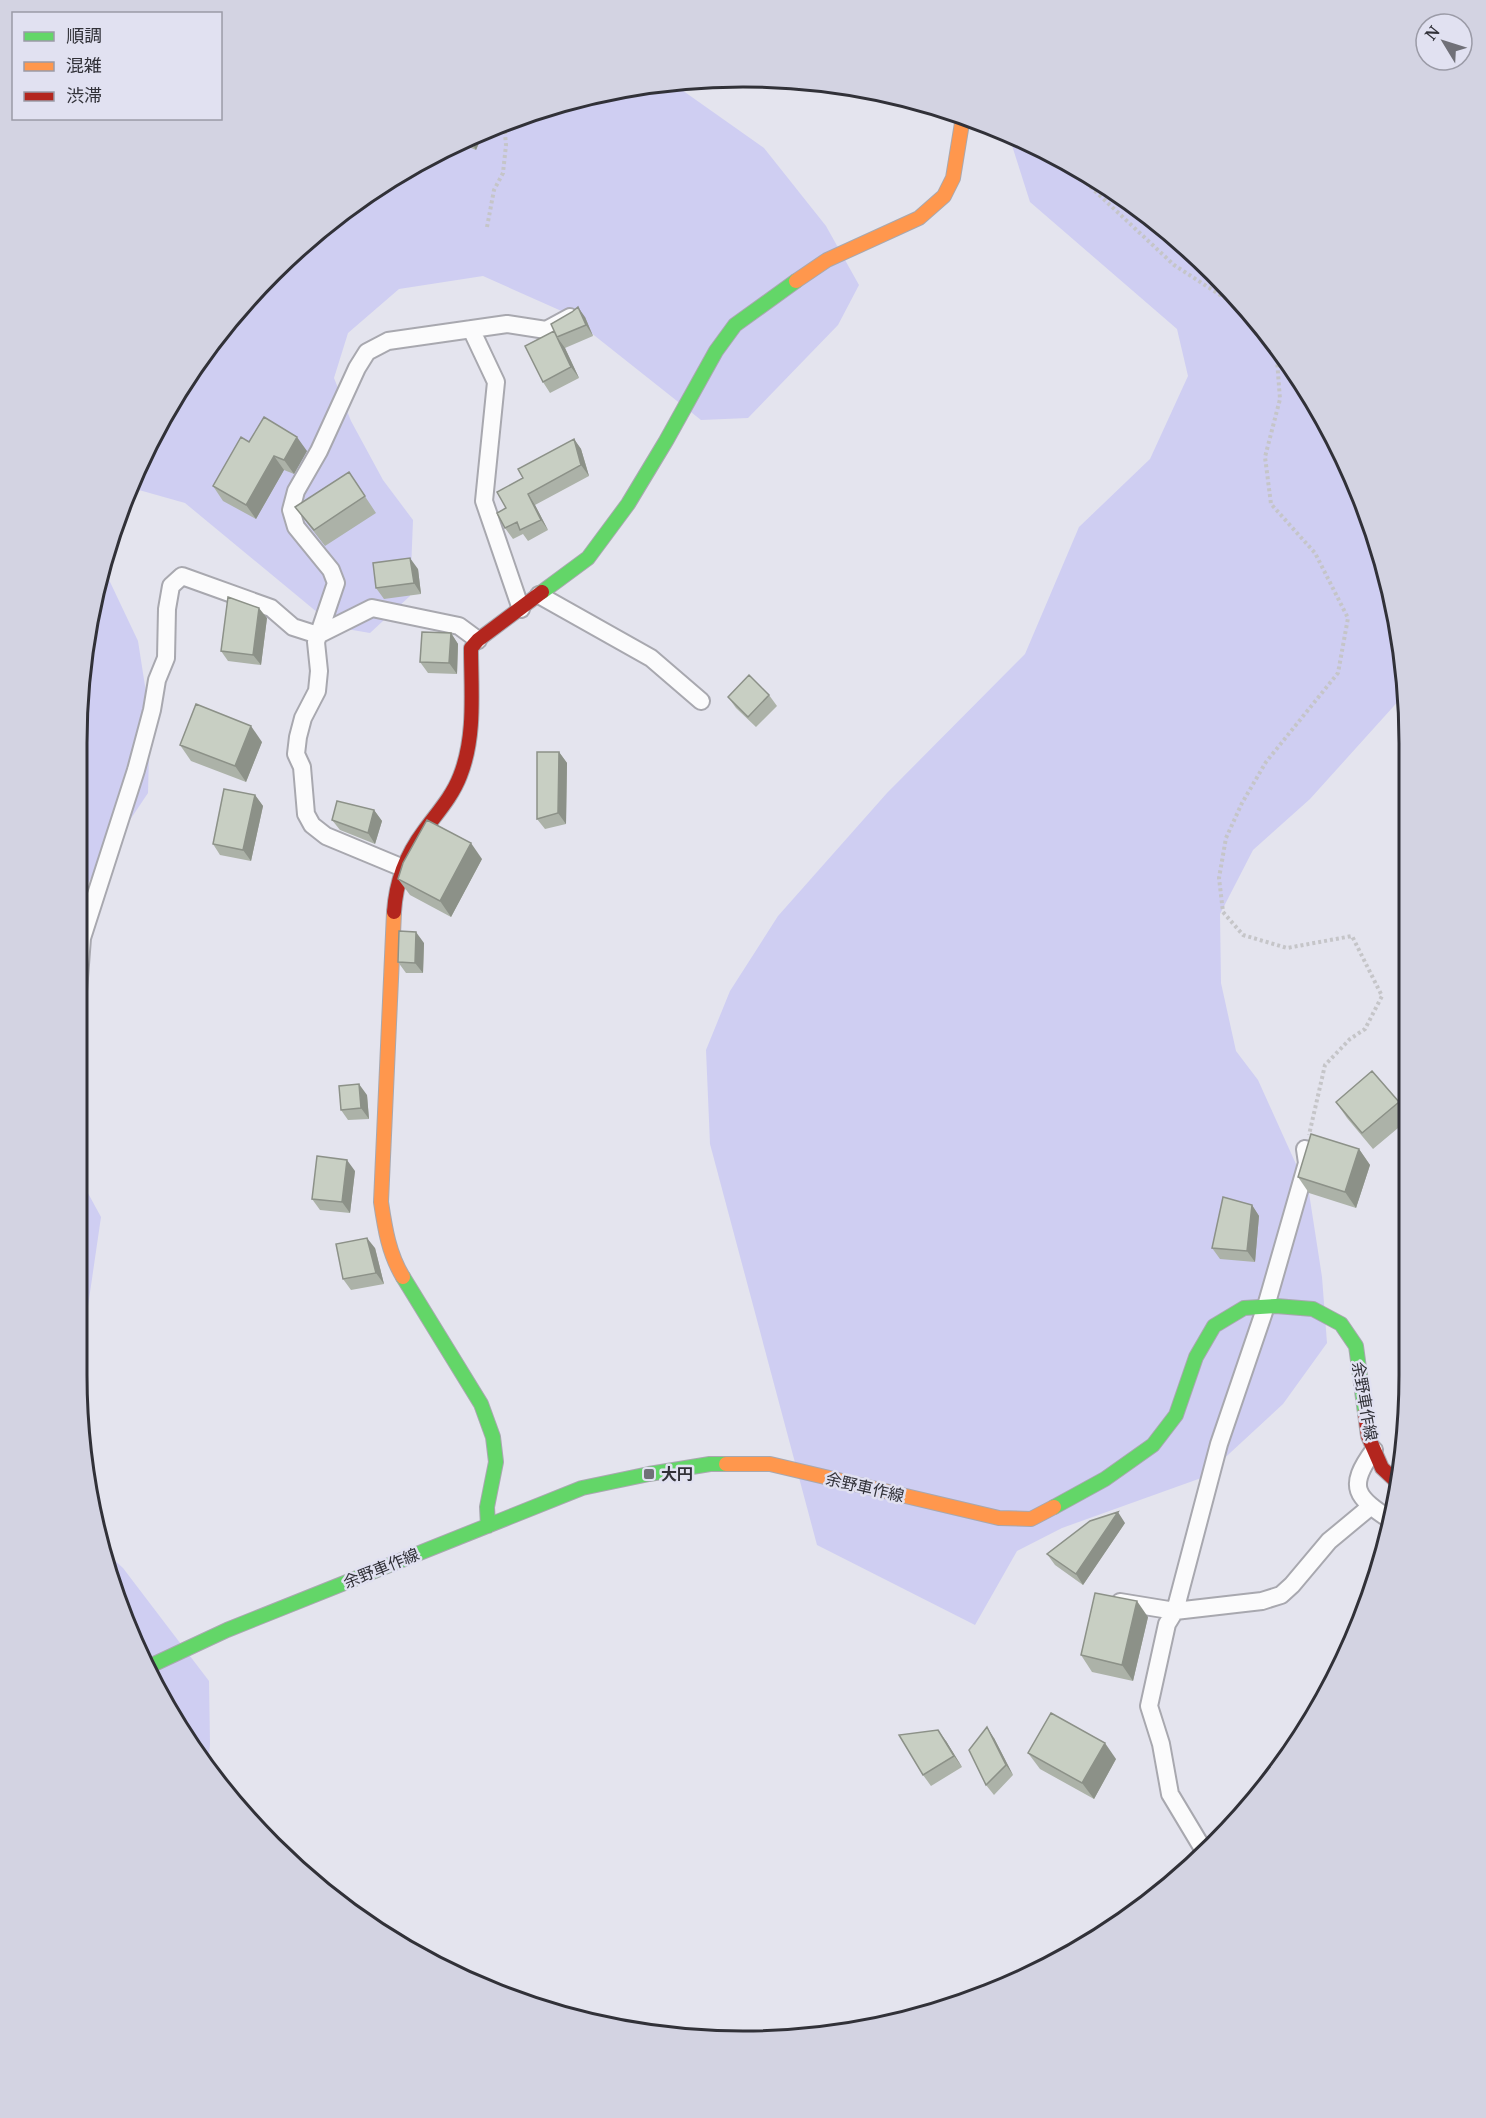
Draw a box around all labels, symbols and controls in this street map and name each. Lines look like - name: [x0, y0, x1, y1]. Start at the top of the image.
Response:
- legend: [12, 12, 222, 120]
- north arrow: [1414, 12, 1474, 72]
- text: N: [1420, 21, 1445, 45]
- text: 順調: [66, 23, 102, 47]
- text: 混雑: [66, 53, 102, 77]
- text: 渋滞: [66, 83, 102, 107]
- street label: 余野車作線: [1347, 1360, 1383, 1442]
- place label: 大円: [661, 1463, 693, 1485]
- marker: 大円: [642, 1467, 656, 1481]
- street label: 余野車作線: [824, 1467, 906, 1507]
- street label: 余野車作線: [340, 1543, 422, 1593]

